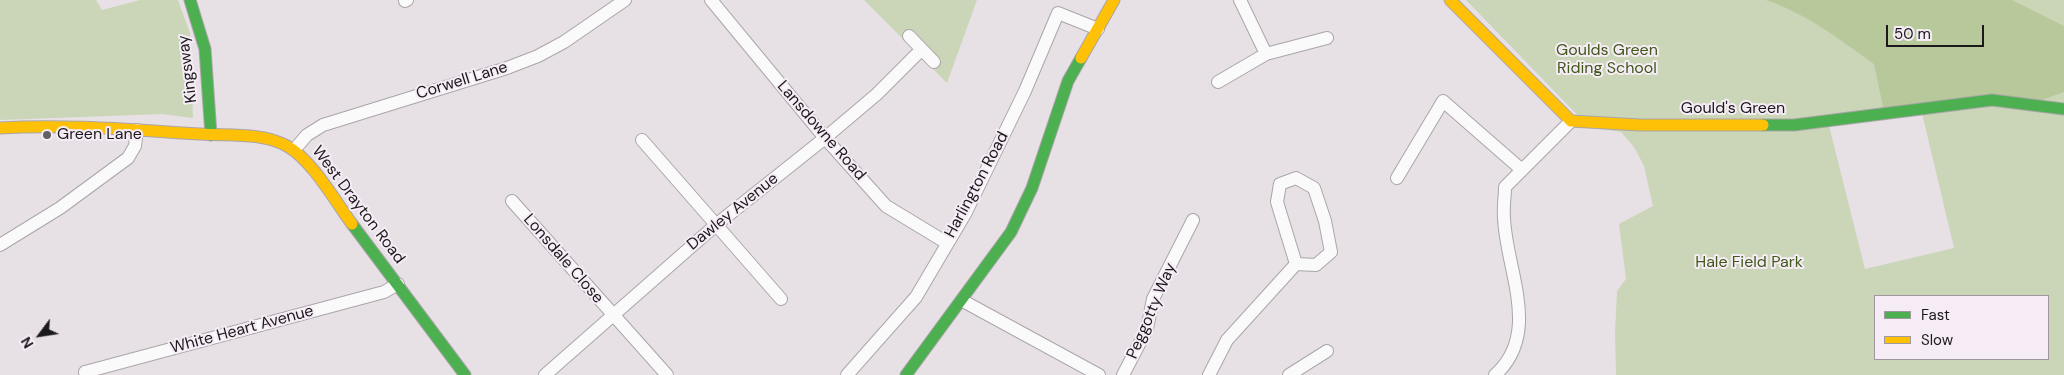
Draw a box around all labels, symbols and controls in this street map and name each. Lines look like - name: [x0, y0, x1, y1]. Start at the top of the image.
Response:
- scale bar: [1889, 15, 1986, 47]
- text: 50 m: [1894, 24, 1931, 44]
- street label: Kingsway: [174, 34, 202, 104]
- park label: Goulds Green Riding School: [1556, 41, 1658, 79]
- street label: Corwell Lane: [414, 58, 510, 104]
- street label: Lansdowne Road: [773, 77, 869, 185]
- street label: Gould's Green: [1681, 99, 1785, 119]
- place label: Green Lane: [57, 125, 142, 145]
- marker: Green Lane: [41, 129, 53, 141]
- street label: Harlington Road: [941, 129, 1013, 241]
- street label: West Drayton Road: [307, 142, 409, 268]
- street label: Dawley Avenue: [684, 169, 782, 255]
- street label: Lonsdale Close: [519, 210, 607, 308]
- park label: Hale Field Park: [1695, 253, 1803, 273]
- street label: Peggotty Way: [1123, 260, 1181, 362]
- legend: [1874, 295, 2049, 360]
- street label: White Heart Avenue: [168, 302, 316, 358]
- text: Fast: [1921, 305, 1950, 325]
- north arrow: [15, 310, 65, 360]
- text: Slow: [1921, 330, 1953, 350]
- text: N: [17, 334, 37, 352]

